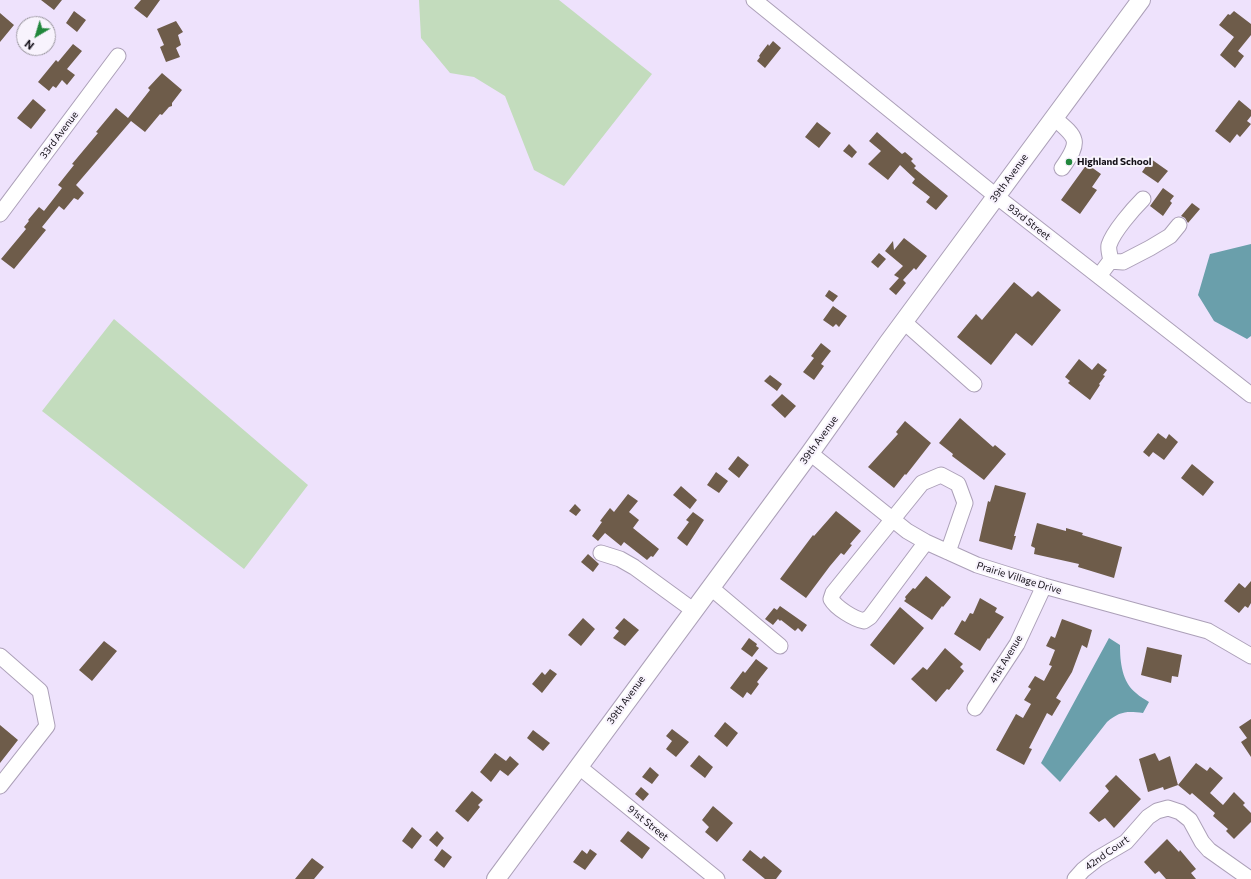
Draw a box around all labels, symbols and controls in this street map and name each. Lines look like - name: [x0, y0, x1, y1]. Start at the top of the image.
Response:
- north arrow: [16, 16, 56, 56]
- text: N: [22, 37, 36, 53]
- street label: 33rd Avenue: [37, 109, 81, 161]
- street label: 39th Avenue: [987, 151, 1031, 205]
- place label: Highland School: [1077, 156, 1151, 168]
- marker: Highland School: [1064, 157, 1074, 167]
- street label: 93rd Street: [1005, 201, 1053, 243]
- street label: 39th Avenue: [797, 413, 841, 467]
- street label: Prairie Village Drive: [975, 559, 1063, 597]
- street label: 41st Avenue: [987, 633, 1025, 685]
- street label: 39th Avenue: [604, 673, 648, 727]
- street label: 91st Street: [625, 803, 671, 843]
- street label: 42nd Court: [1083, 833, 1131, 873]

